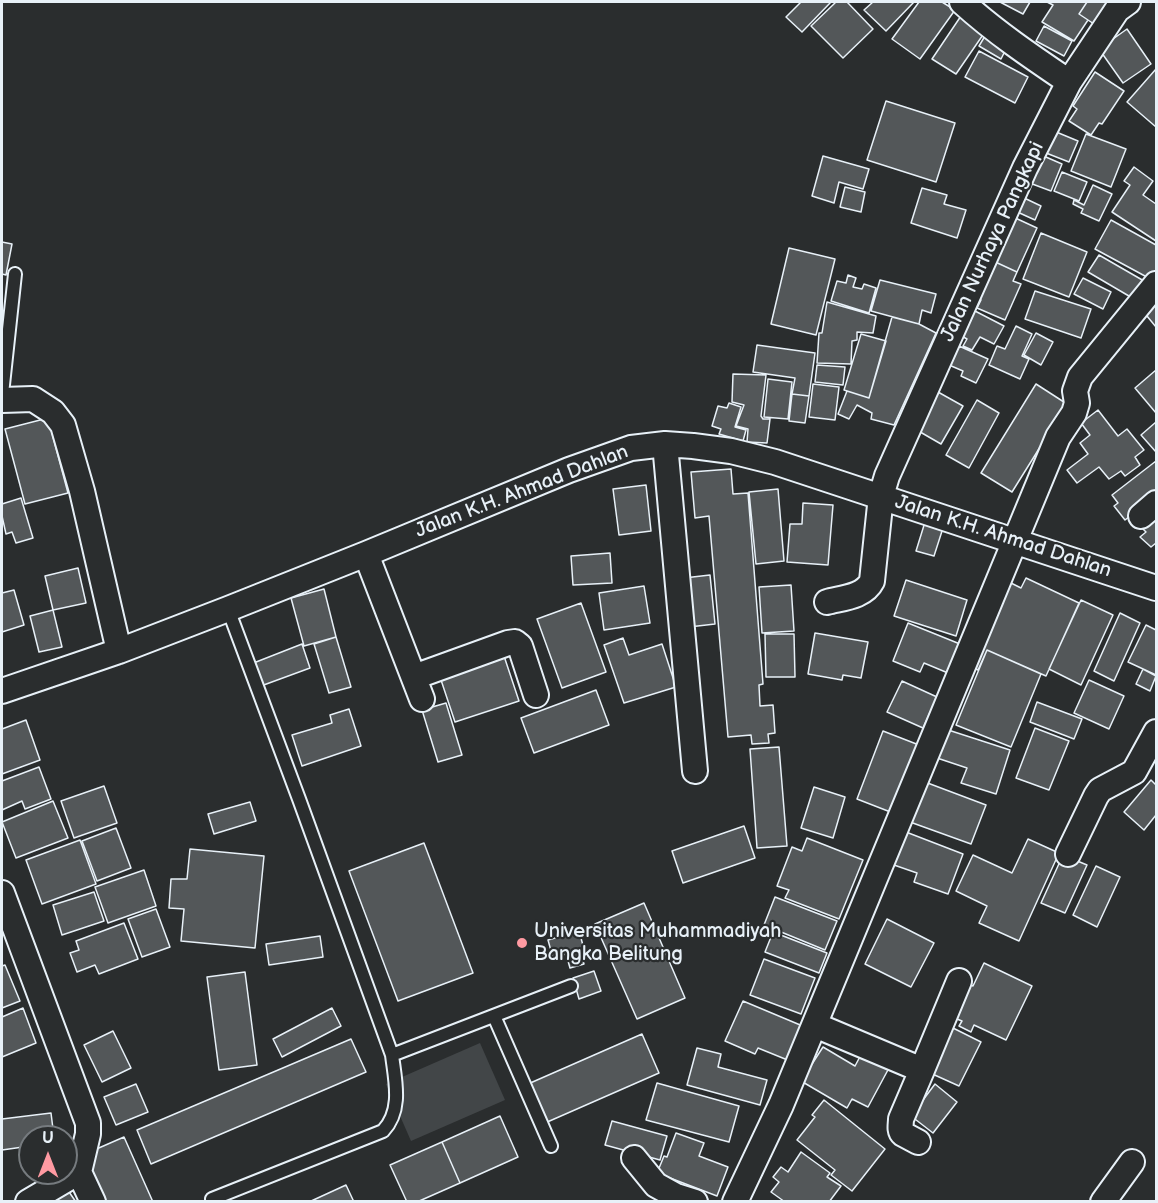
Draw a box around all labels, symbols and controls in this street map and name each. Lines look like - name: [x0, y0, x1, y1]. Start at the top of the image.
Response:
- street label: Jalan Nurhaya Pangkapi: [936, 138, 1050, 346]
- street label: Jalan K.H. Ahmad Dahlan: [412, 440, 632, 544]
- street label: Jalan K.H. Ahmad Dahlan: [892, 491, 1114, 583]
- place label: Universitas Muhammadiyah Bangka Belitung: [534, 920, 781, 967]
- marker: Universitas Muhammadiyah Bangka Belitung: [515, 936, 529, 950]
- north arrow: [18, 1125, 78, 1185]
- text: U: [42, 1129, 54, 1148]

